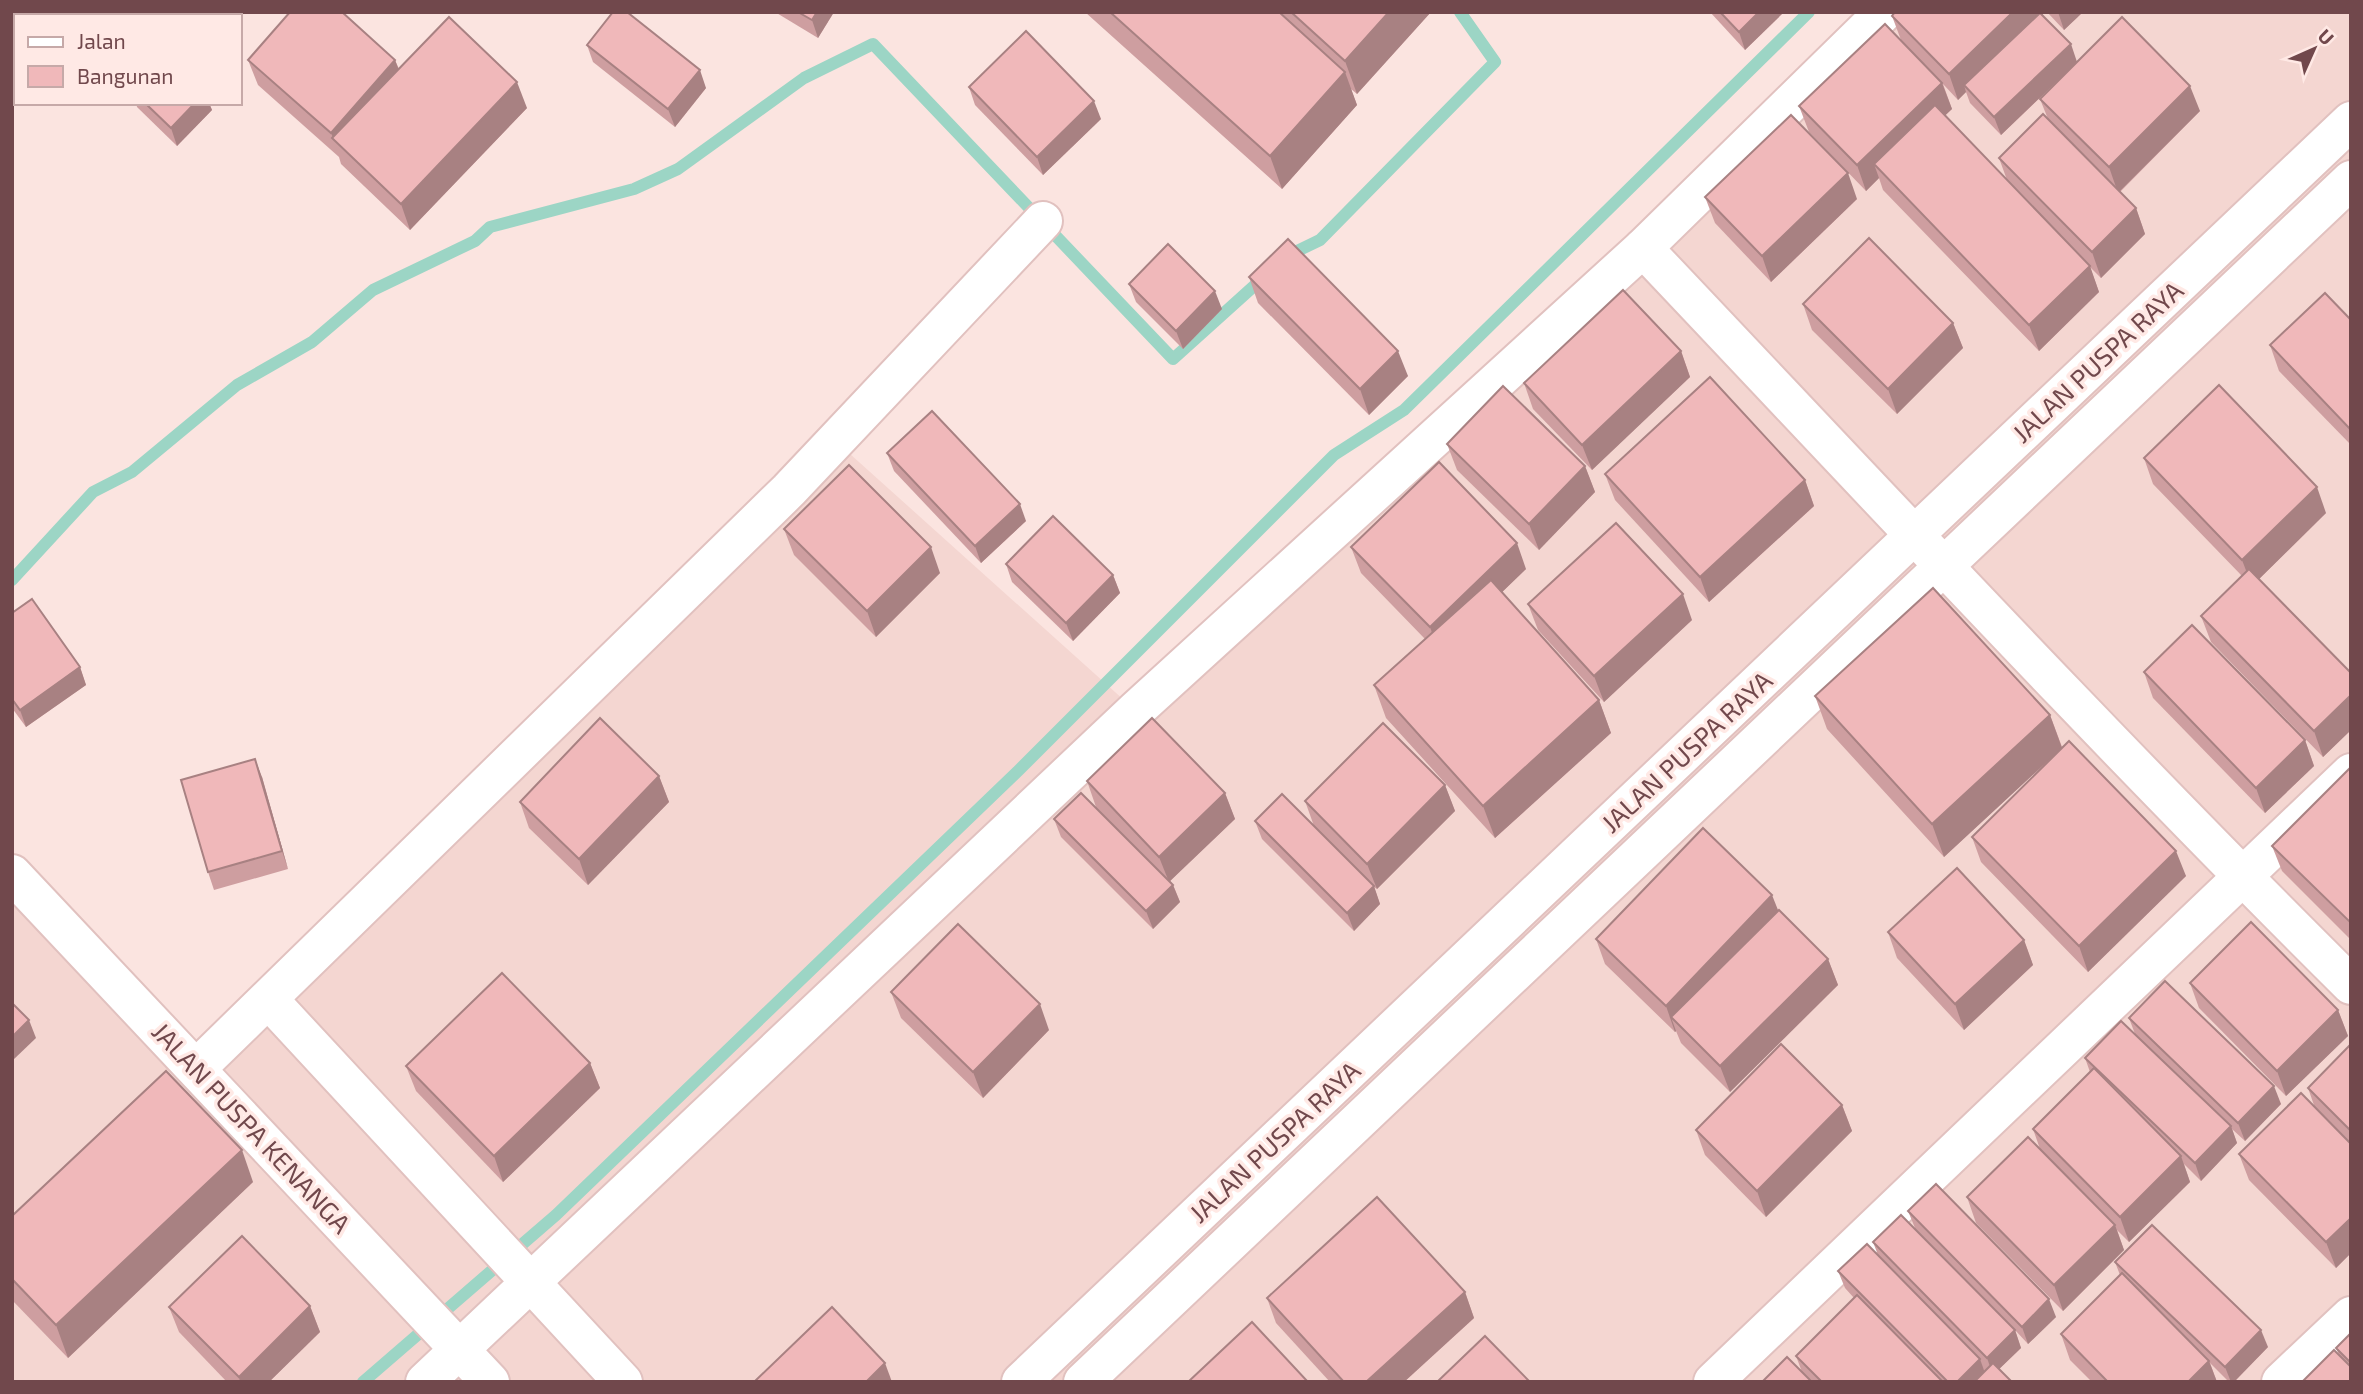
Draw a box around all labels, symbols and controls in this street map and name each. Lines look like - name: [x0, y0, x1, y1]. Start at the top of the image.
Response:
- legend: [14, 14, 242, 105]
- north arrow: [2279, 14, 2349, 84]
- text: U: [2314, 24, 2339, 49]
- text: Jalan: [77, 28, 126, 53]
- text: Bangunan: [77, 63, 173, 88]
- street label: JALAN PUSPA RAYA: [2005, 274, 2189, 448]
- street label: JALAN PUSPA RAYA: [1594, 664, 1778, 838]
- street label: JALAN PUSPA KENANGA: [146, 1015, 358, 1239]
- street label: JALAN PUSPA RAYA: [1182, 1054, 1366, 1228]

